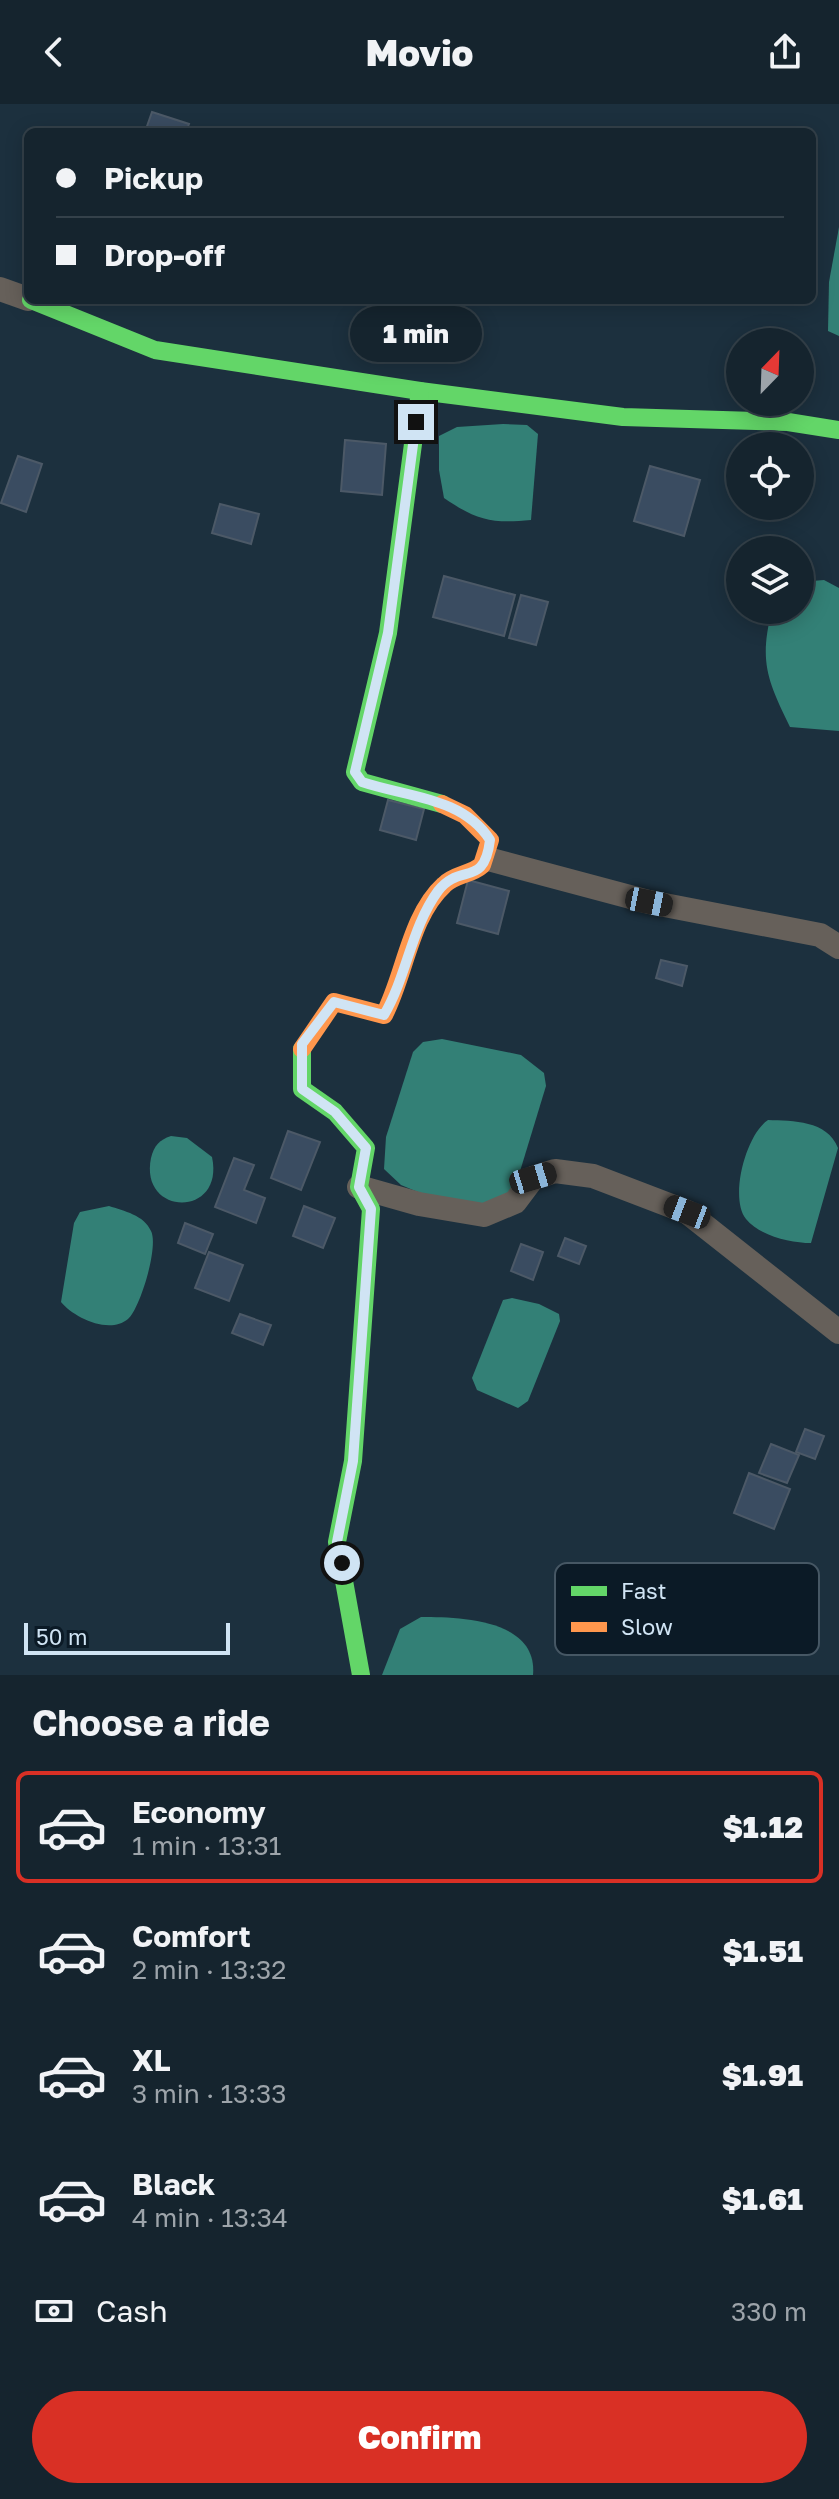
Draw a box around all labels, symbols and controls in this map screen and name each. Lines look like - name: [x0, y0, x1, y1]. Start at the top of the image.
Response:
- icon: back: [32, 30, 76, 74]
- icon: share: [763, 30, 807, 74]
- text: Movio: [366, 31, 473, 74]
- text: Pickup: [104, 160, 203, 196]
- text: Drop-off: [104, 237, 225, 273]
- callout: 1 min: [350, 306, 482, 362]
- text: 1 min: [383, 318, 449, 349]
- north arrow: [726, 328, 814, 416]
- map controls: [726, 328, 814, 624]
- route end: [398, 404, 434, 440]
- button: locate: [726, 432, 814, 520]
- button: layers: [726, 536, 814, 624]
- car: [623, 886, 675, 918]
- car: [507, 1160, 559, 1196]
- car: [660, 1192, 714, 1232]
- route start: [324, 1545, 360, 1581]
- legend: [555, 1563, 819, 1655]
- text: Fast: [621, 1577, 667, 1604]
- text: Slow: [621, 1613, 673, 1640]
- scale bar: [24, 1619, 230, 1655]
- text: 50 m: [36, 1623, 87, 1650]
- text: Choose a ride: [32, 1701, 270, 1744]
- icon: car: [36, 1791, 108, 1863]
- text: Economy: [132, 1794, 266, 1830]
- text: $1.12: [723, 1809, 803, 1845]
- text: 1 min · 13:31: [132, 1830, 281, 1861]
- icon: car: [36, 1915, 108, 1987]
- text: Comfort: [132, 1918, 251, 1954]
- text: $1.51: [722, 1933, 803, 1969]
- text: 2 min · 13:32: [132, 1954, 286, 1985]
- icon: car: [36, 2039, 108, 2111]
- text: XL: [132, 2042, 171, 2078]
- text: $1.91: [722, 2057, 803, 2093]
- text: 3 min · 13:33: [132, 2078, 287, 2109]
- icon: car: [36, 2163, 108, 2235]
- text: Black: [132, 2166, 215, 2202]
- text: $1.61: [722, 2181, 803, 2217]
- text: 4 min · 13:34: [132, 2202, 288, 2233]
- icon: cash: [32, 2289, 76, 2333]
- text: Cash: [96, 2293, 168, 2329]
- text: 330 m: [731, 2296, 807, 2327]
- button: Confirm: [32, 2391, 807, 2483]

